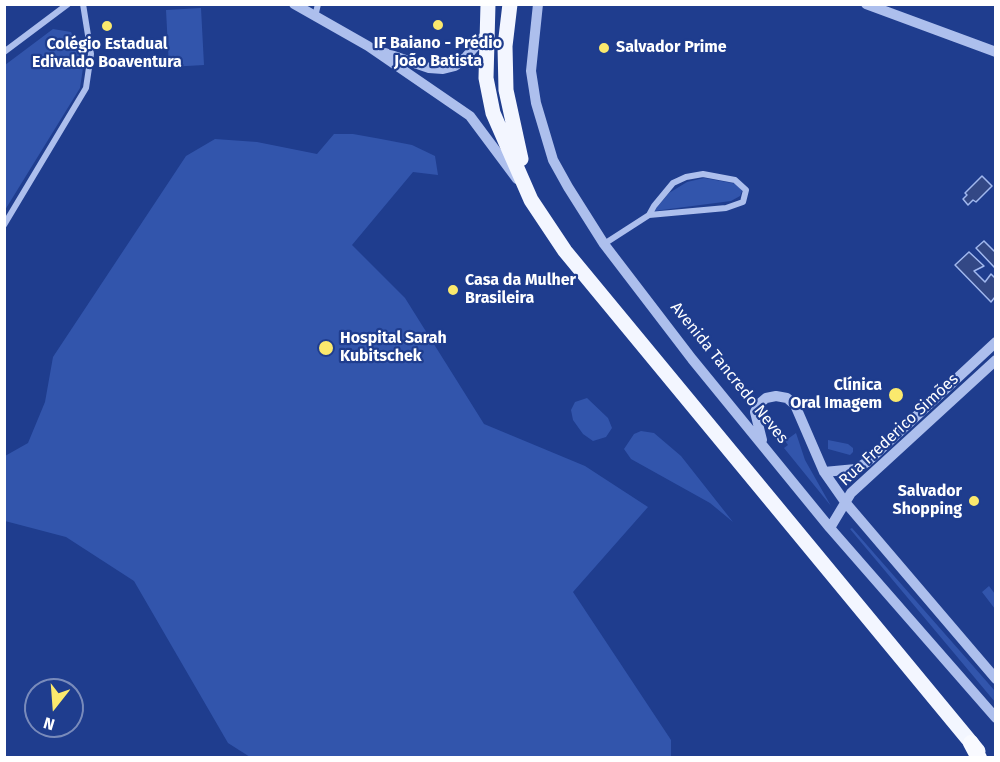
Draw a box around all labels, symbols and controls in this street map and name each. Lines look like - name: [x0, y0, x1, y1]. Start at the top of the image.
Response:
- marker: IF Baiano - Prédio João Batista: [431, 18, 445, 32]
- marker: Colégio Estadual Edivaldo Boaventura: [100, 19, 114, 33]
- place label: IF Baiano - Prédio João Batista: [374, 34, 502, 72]
- place label: Colégio Estadual Edivaldo Boaventura: [32, 35, 182, 73]
- place label: Salvador Prime: [616, 38, 727, 58]
- marker: Salvador Prime: [597, 41, 611, 55]
- place label: Casa da Mulher Brasileira: [465, 271, 576, 309]
- marker: Casa da Mulher Brasileira: [446, 283, 460, 297]
- street label: Avenida Tancredo Neves: [666, 298, 792, 448]
- place label: Hospital Sarah Kubitschek: [340, 329, 447, 367]
- marker: Hospital Sarah Kubitschek: [317, 339, 335, 357]
- street label: Rua Frederico Simões: [835, 370, 963, 490]
- place label: Clínica Oral Imagem: [790, 376, 882, 414]
- marker: Clínica Oral Imagem: [887, 386, 905, 404]
- place label: Salvador Shopping: [893, 482, 962, 520]
- marker: Salvador Shopping: [967, 494, 981, 508]
- north arrow: [24, 678, 84, 738]
- text: N: [41, 713, 57, 734]

